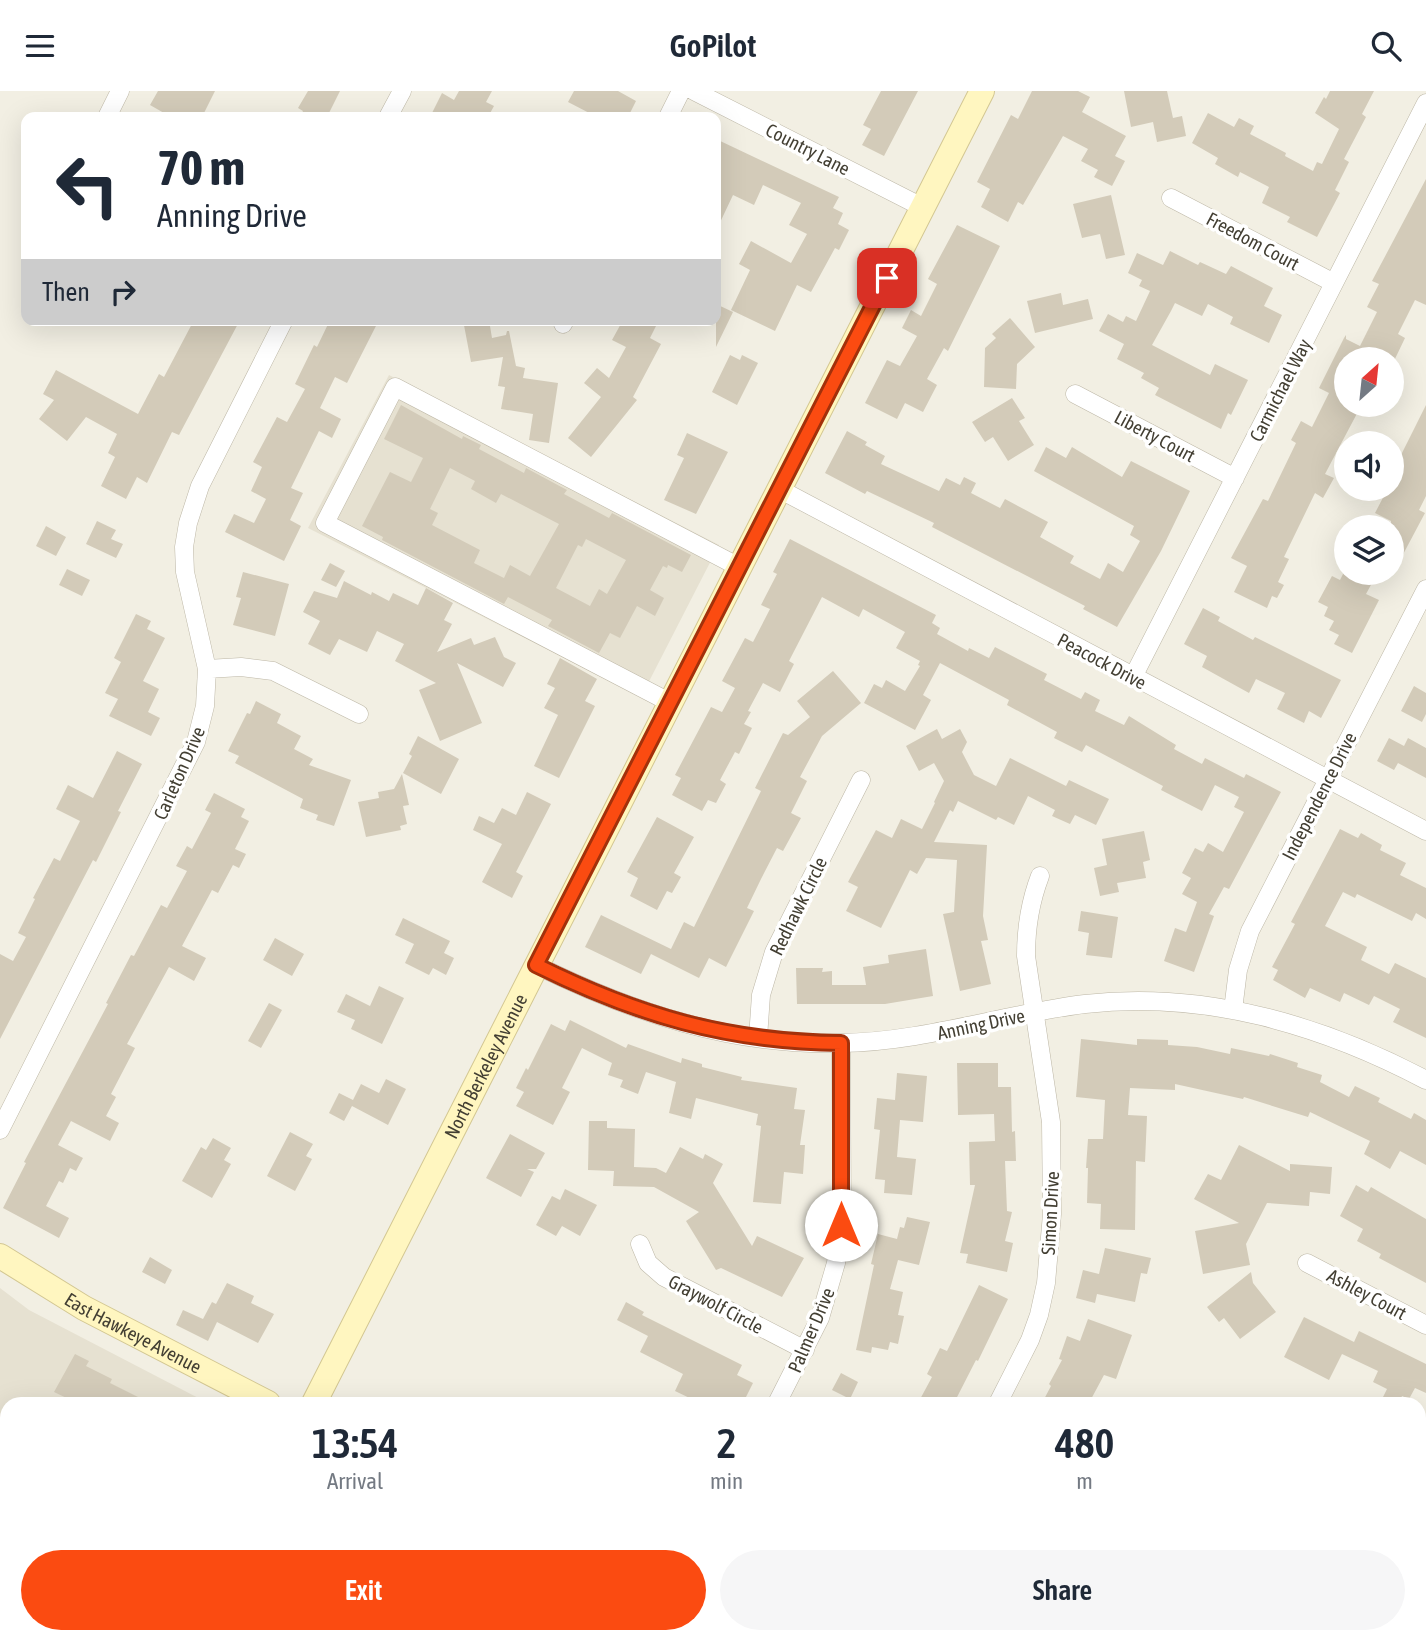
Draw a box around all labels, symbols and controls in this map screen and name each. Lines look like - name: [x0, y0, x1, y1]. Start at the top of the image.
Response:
- icon: menu: [21, 27, 59, 65]
- text: GoPilot: [669, 27, 757, 64]
- icon: search: [1367, 27, 1405, 65]
- street label: Country Lane: [762, 118, 854, 180]
- text: 70 m: [157, 139, 245, 195]
- icon: left: [42, 140, 133, 231]
- text: Anning Drive: [157, 197, 307, 234]
- street label: Freedom Court: [1203, 207, 1303, 275]
- pin: [857, 248, 917, 308]
- icon: arrive: [868, 259, 906, 297]
- icon: right: [104, 273, 142, 311]
- text: Then: [42, 277, 90, 307]
- street label: Carmichael Way: [1245, 335, 1315, 445]
- north arrow: [1334, 347, 1404, 417]
- map controls: [1334, 347, 1404, 585]
- street label: Liberty Court: [1111, 406, 1199, 466]
- button: sound: [1334, 431, 1404, 501]
- button: layers: [1334, 515, 1404, 585]
- street label: Peacock Drive: [1054, 628, 1150, 694]
- street label: Carleton Drive: [149, 723, 209, 823]
- street label: Independence Drive: [1277, 728, 1361, 864]
- street label: Redhawk Circle: [765, 853, 831, 959]
- street label: North Berkeley Avenue: [440, 990, 531, 1142]
- street label: Anning Drive: [935, 1004, 1027, 1044]
- street label: Simon Drive: [1037, 1171, 1063, 1255]
- position arrow: [804, 1188, 878, 1262]
- street label: Ashley Court: [1324, 1264, 1410, 1324]
- street label: Graywolf Circle: [665, 1270, 767, 1338]
- street label: Palmer Drive: [783, 1284, 839, 1376]
- street label: East Hawkeye Avenue: [61, 1288, 205, 1378]
- text: 13:54: [312, 1419, 398, 1467]
- text: 2: [717, 1419, 736, 1467]
- text: 480: [1055, 1419, 1114, 1467]
- text: Arrival: [327, 1468, 383, 1494]
- text: min: [710, 1468, 743, 1494]
- text: m: [1076, 1468, 1093, 1494]
- button: Exit: [21, 1550, 706, 1630]
- button: Share: [720, 1550, 1405, 1630]

